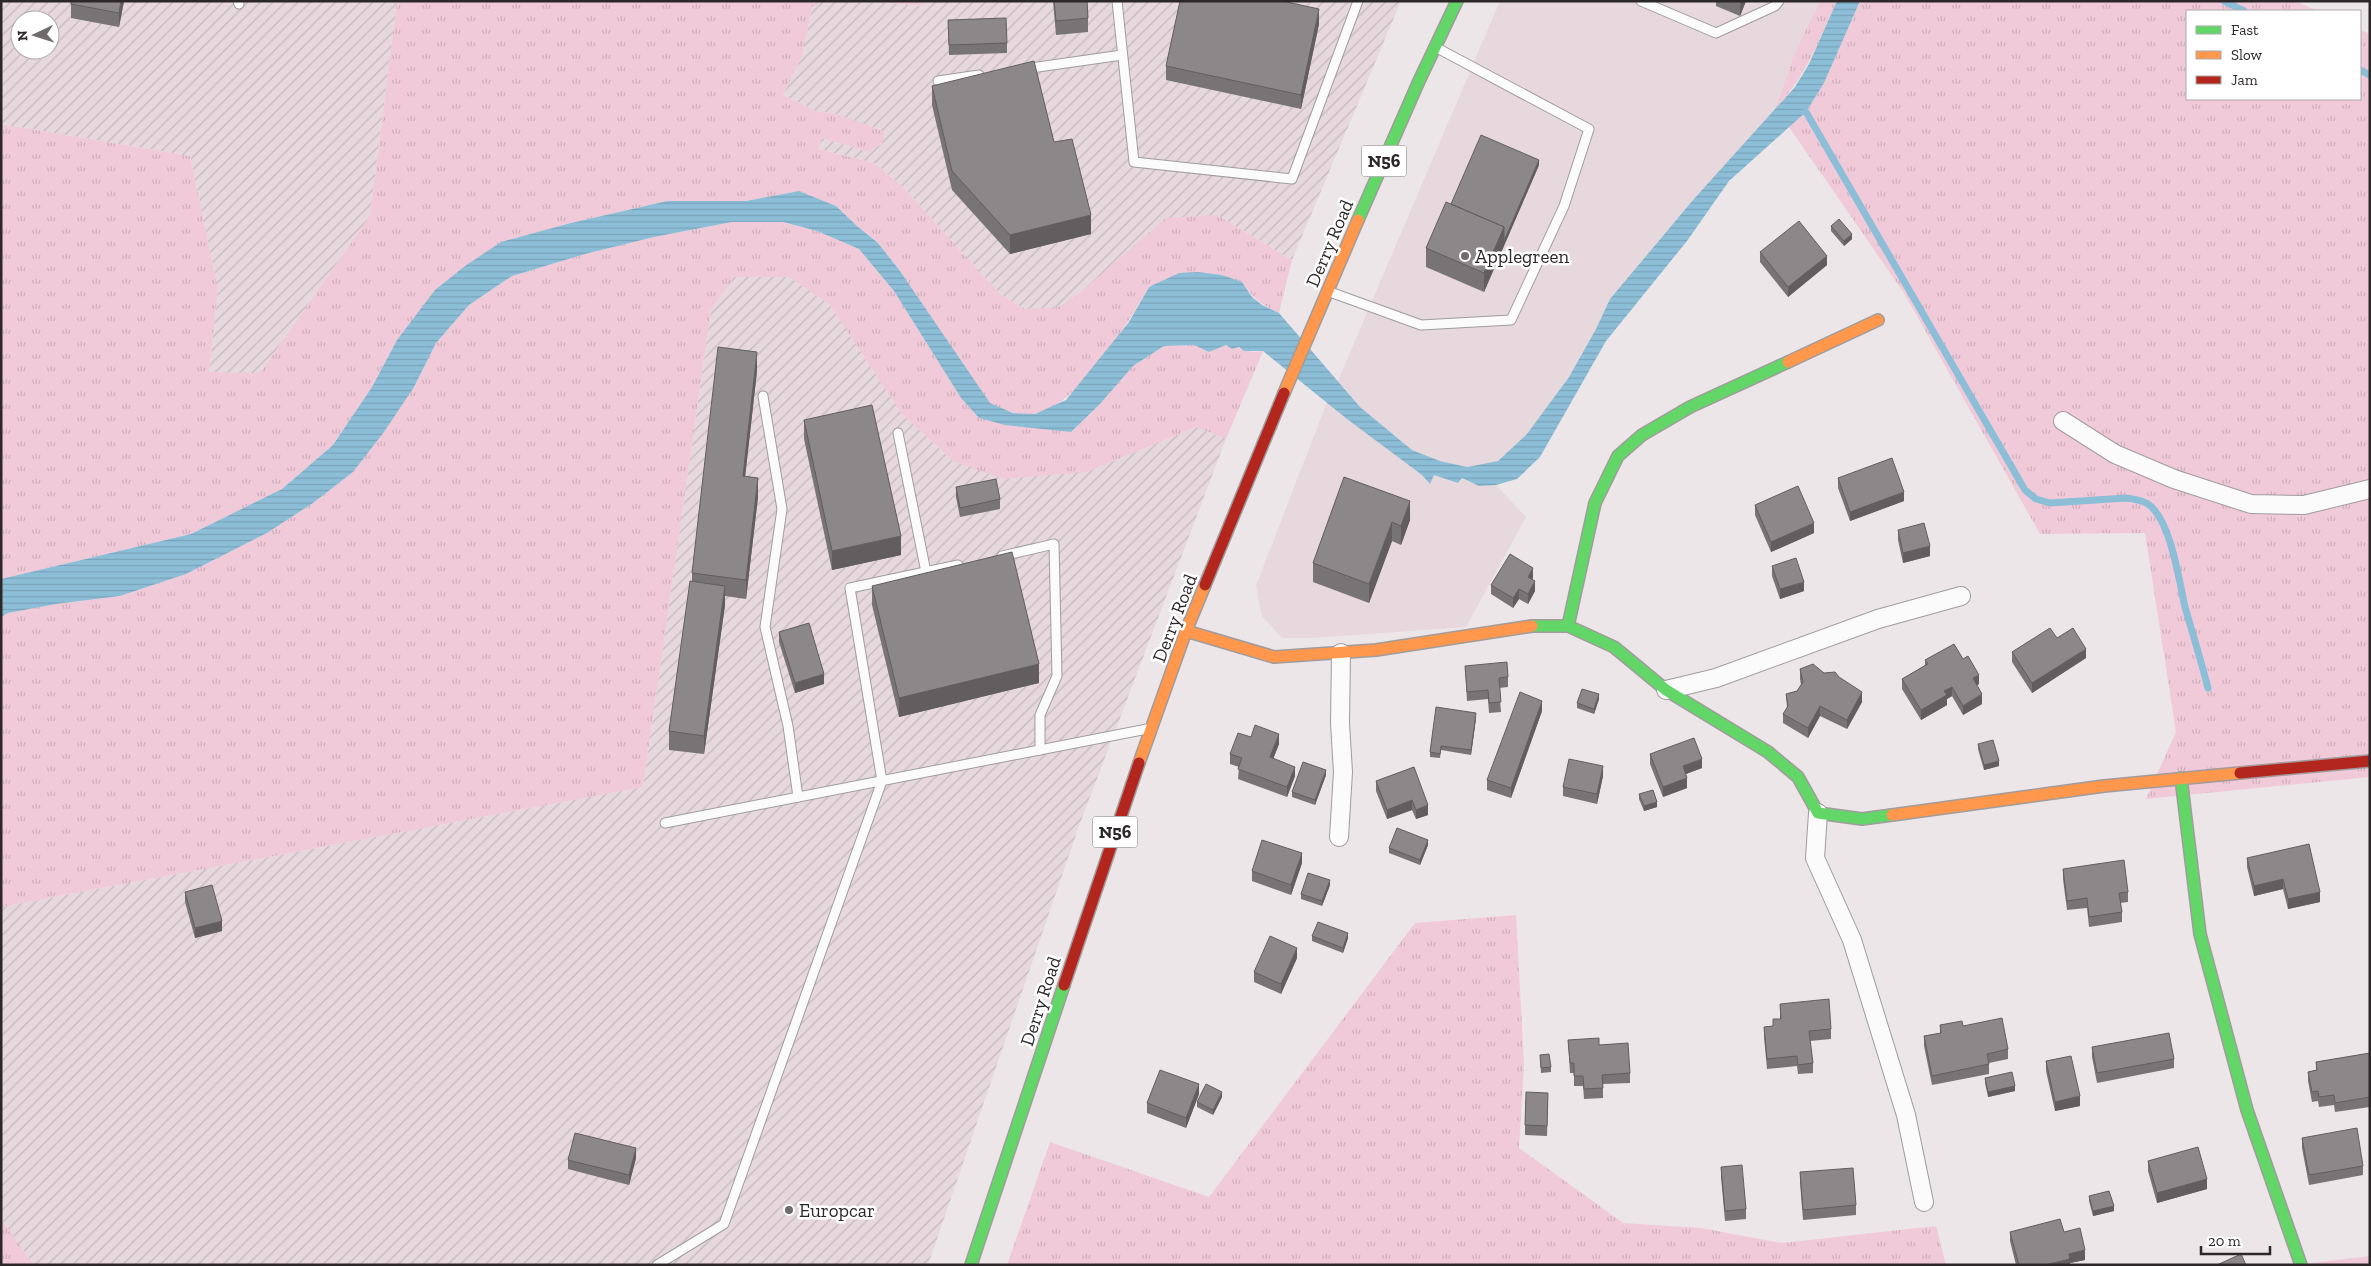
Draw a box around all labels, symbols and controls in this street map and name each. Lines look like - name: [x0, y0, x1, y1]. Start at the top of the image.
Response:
- north arrow: [10, 10, 60, 60]
- legend: [2186, 10, 2361, 100]
- text: Fast: [2231, 21, 2259, 39]
- text: N: [14, 30, 31, 42]
- text: Slow: [2231, 46, 2263, 64]
- text: Jam: [2231, 71, 2258, 89]
- road number: N56: [1362, 146, 1406, 177]
- street label: Derry Road: [1301, 196, 1358, 290]
- place label: Applegreen: [1475, 245, 1569, 268]
- marker: Applegreen: [1459, 250, 1471, 262]
- street label: Derry Road: [1147, 570, 1202, 666]
- road number: N56: [1092, 816, 1138, 848]
- street label: Derry Road: [1015, 953, 1066, 1049]
- place label: Europcar: [799, 1199, 875, 1222]
- marker: Europcar: [783, 1204, 795, 1216]
- scale bar: [2201, 1224, 2270, 1256]
- text: 20 m: [2208, 1232, 2241, 1250]

